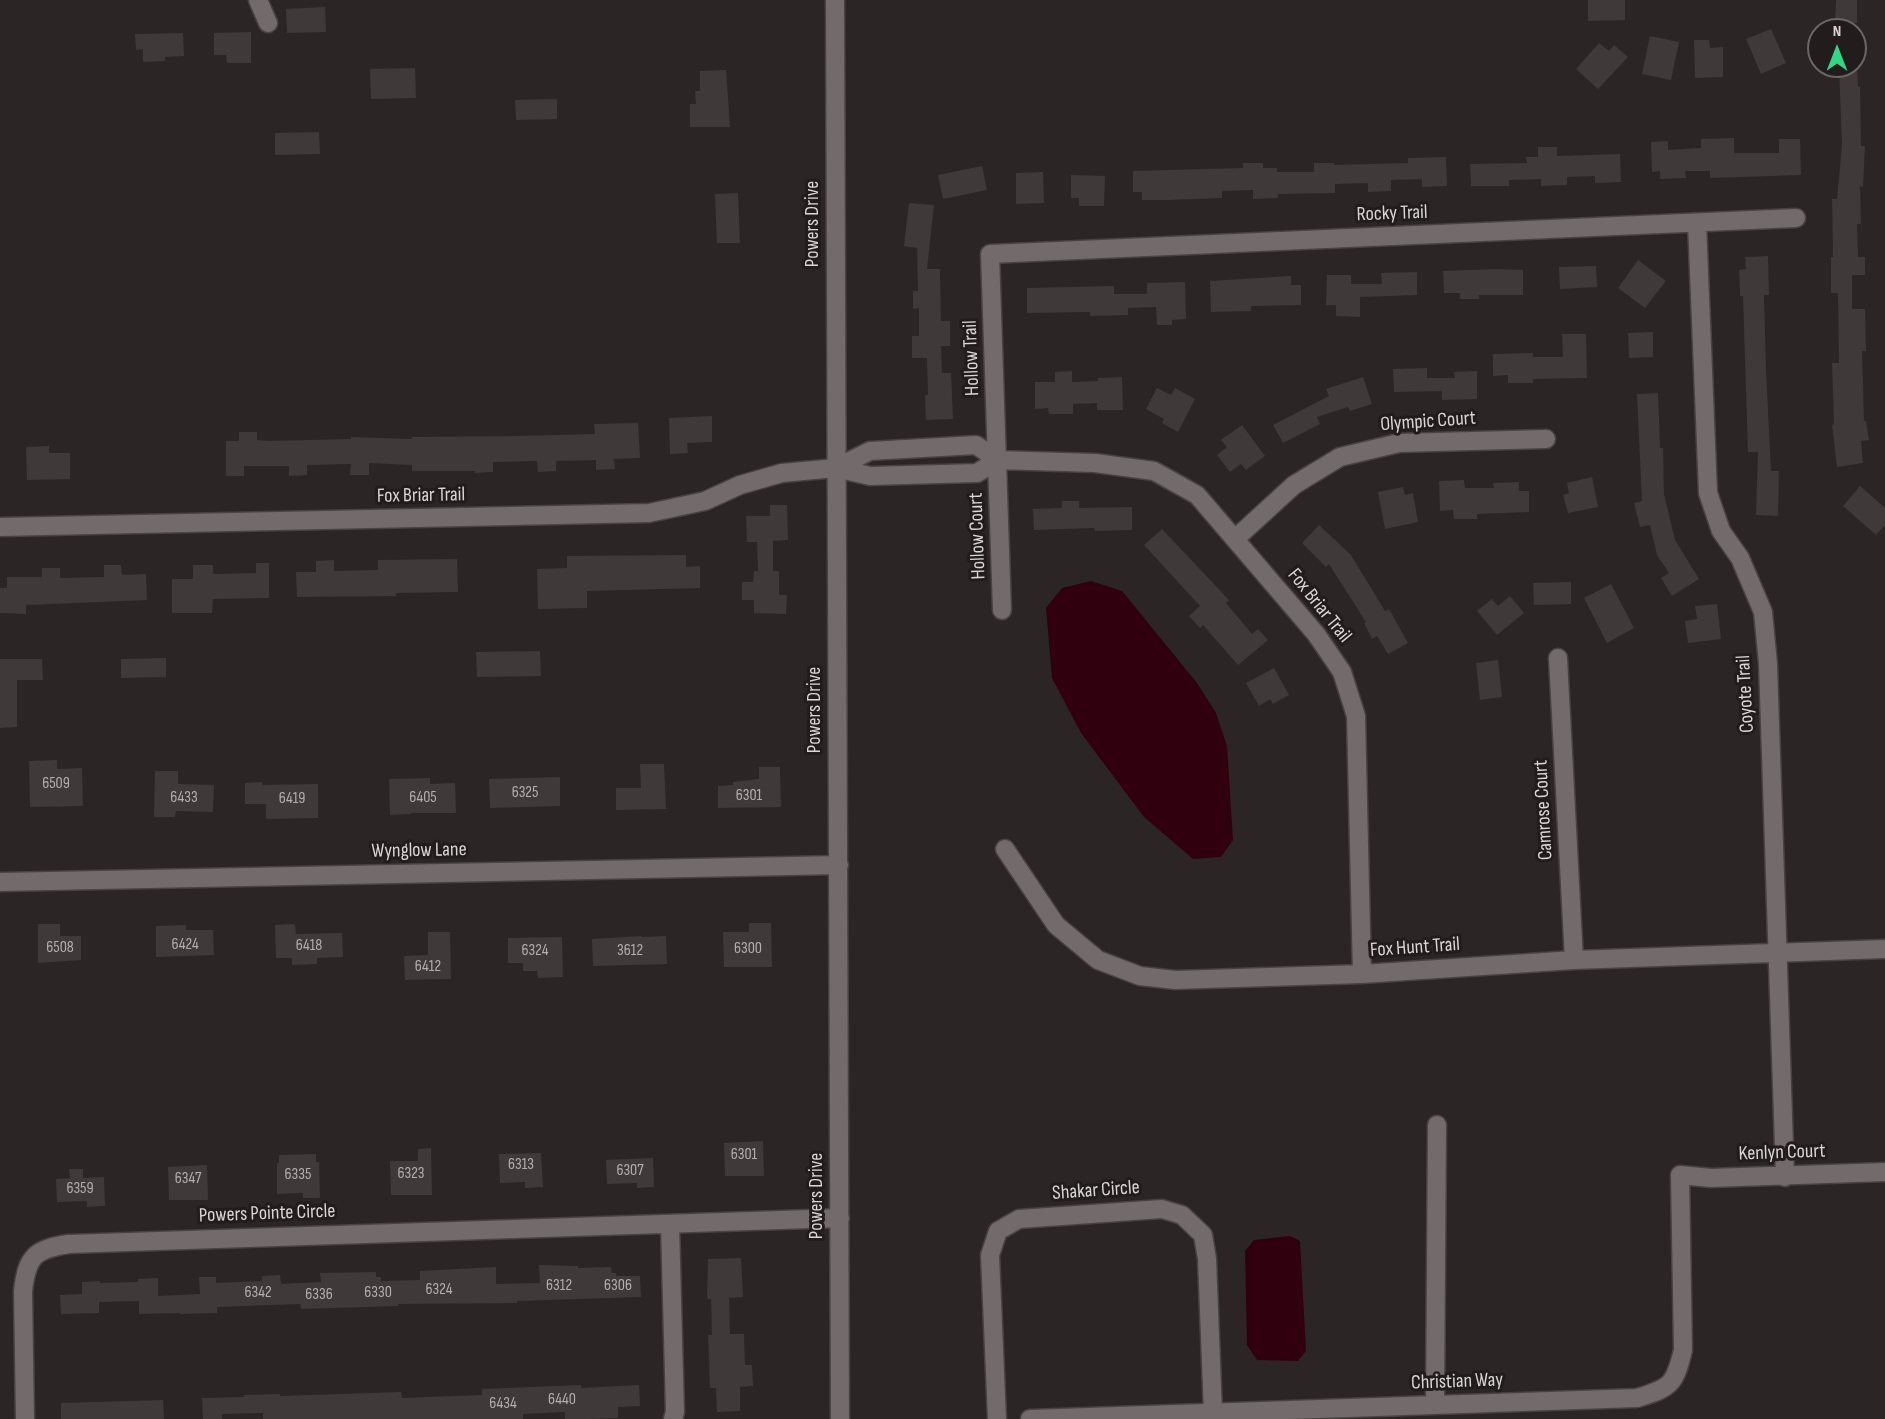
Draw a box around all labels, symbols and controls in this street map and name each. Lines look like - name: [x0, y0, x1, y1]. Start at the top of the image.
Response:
- north arrow: [1807, 18, 1867, 78]
- text: N: [1833, 22, 1841, 41]
- street label: Powers Drive: [801, 181, 825, 267]
- street label: Rocky Trail: [1356, 201, 1428, 227]
- street label: Hollow Trail: [959, 320, 985, 396]
- street label: Olympic Court: [1379, 407, 1477, 437]
- street label: Fox Briar Trail: [377, 483, 465, 509]
- street label: Hollow Court: [964, 492, 992, 580]
- street label: Fox Briar Trail: [1282, 564, 1356, 648]
- street label: Coyote Trail: [1732, 654, 1760, 734]
- street label: Powers Drive: [803, 667, 827, 753]
- street label: Camrose Court: [1529, 759, 1559, 861]
- house number: 6509: [42, 774, 70, 794]
- house number: 6325: [512, 783, 538, 803]
- house number: 6301: [736, 786, 762, 806]
- house number: 6433: [170, 788, 198, 808]
- house number: 6405: [409, 788, 437, 808]
- house number: 6419: [279, 789, 305, 809]
- street label: Wynglow Lane: [371, 838, 467, 864]
- street label: Fox Hunt Trail: [1369, 933, 1461, 963]
- house number: 6424: [171, 935, 199, 955]
- house number: 6418: [296, 936, 322, 956]
- house number: 6508: [46, 938, 74, 958]
- house number: 6300: [734, 939, 762, 959]
- house number: 6324: [522, 941, 548, 961]
- house number: 3612: [617, 941, 643, 961]
- house number: 6412: [415, 957, 441, 977]
- street label: Kenlyn Court: [1738, 1139, 1826, 1167]
- house number: 6301: [731, 1145, 757, 1165]
- street label: Powers Drive: [805, 1153, 829, 1239]
- house number: 6313: [508, 1155, 534, 1175]
- house number: 6307: [616, 1161, 644, 1181]
- house number: 6323: [397, 1164, 425, 1184]
- house number: 6335: [285, 1165, 311, 1185]
- house number: 6347: [175, 1169, 201, 1189]
- street label: Shakar Circle: [1051, 1176, 1141, 1206]
- house number: 6359: [66, 1179, 94, 1199]
- street label: Powers Pointe Circle: [198, 1200, 336, 1228]
- house number: 6312: [546, 1276, 572, 1296]
- house number: 6306: [604, 1276, 632, 1296]
- house number: 6324: [426, 1280, 452, 1300]
- house number: 6342: [244, 1283, 272, 1303]
- house number: 6330: [364, 1283, 392, 1303]
- house number: 6336: [305, 1285, 333, 1305]
- street label: Christian Way: [1411, 1368, 1503, 1396]
- house number: 6440: [548, 1390, 576, 1410]
- house number: 6434: [489, 1394, 517, 1414]

